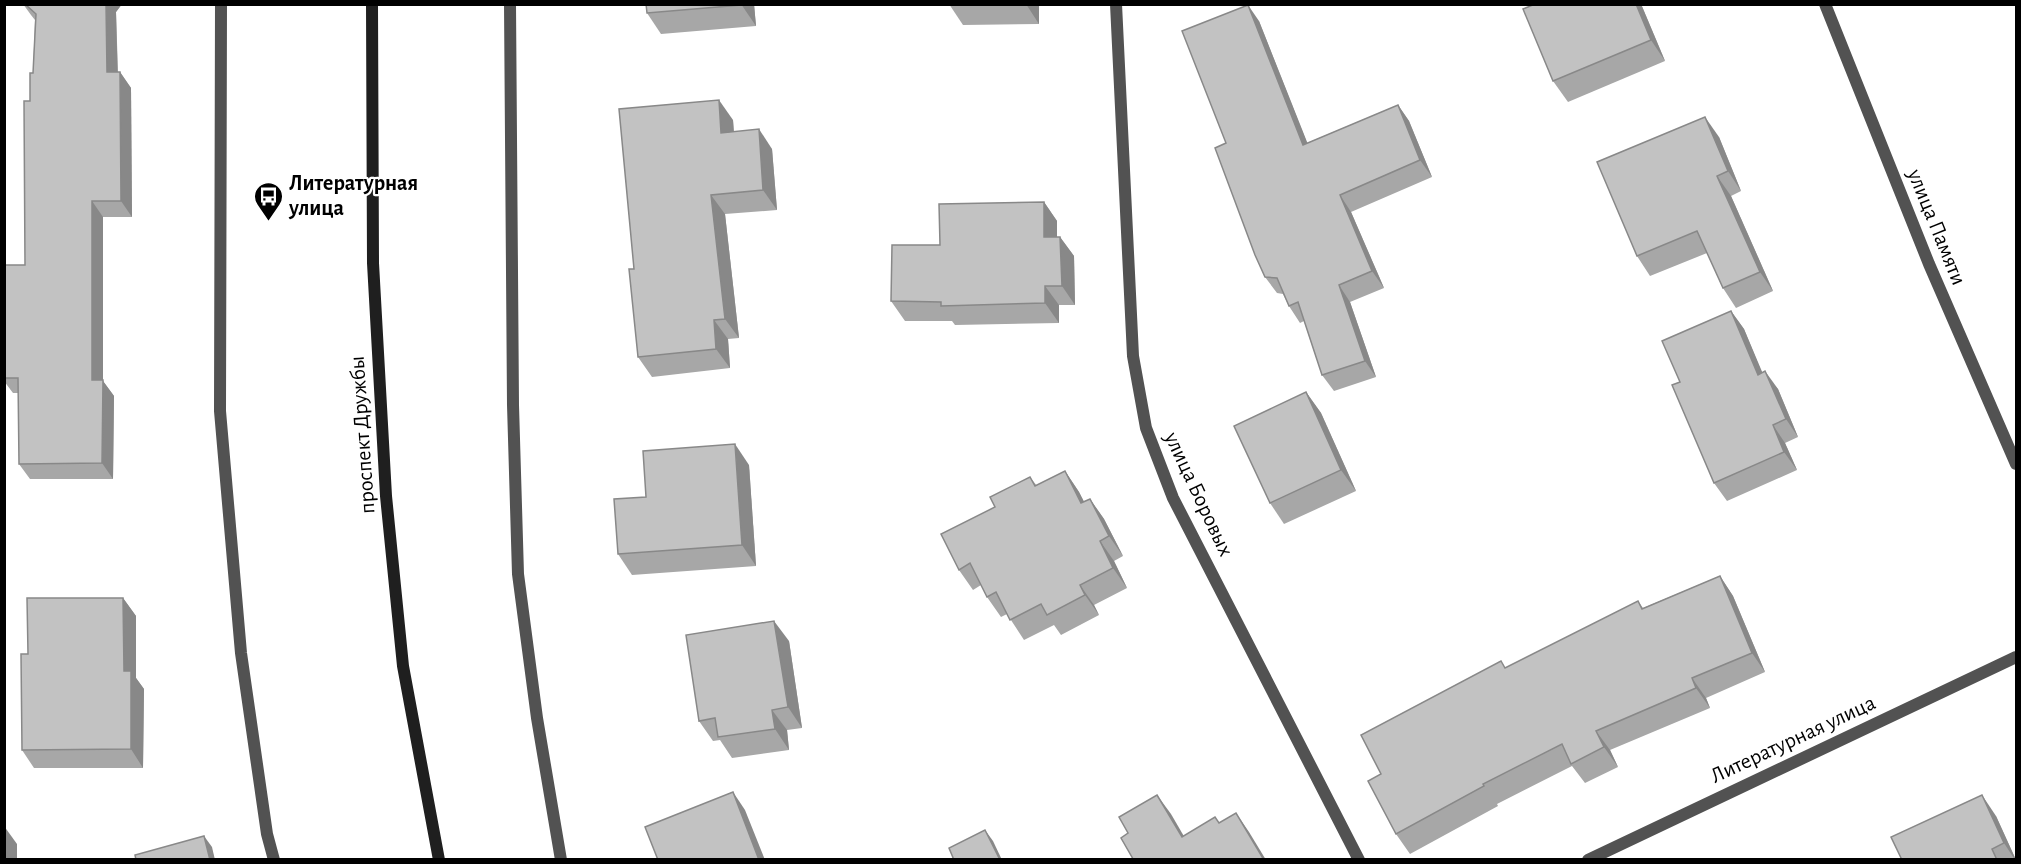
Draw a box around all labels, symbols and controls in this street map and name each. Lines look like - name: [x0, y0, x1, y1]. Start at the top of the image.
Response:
- street label: улица Памяти: [1903, 165, 1970, 288]
- place label: Литературная улица: [288, 172, 418, 220]
- bus stop icon: Литературная улица: [252, 180, 284, 222]
- street label: проспект Дружбы: [346, 355, 378, 515]
- street label: улица Боровых: [1160, 428, 1237, 560]
- street label: Литературная улица: [1707, 691, 1879, 787]

